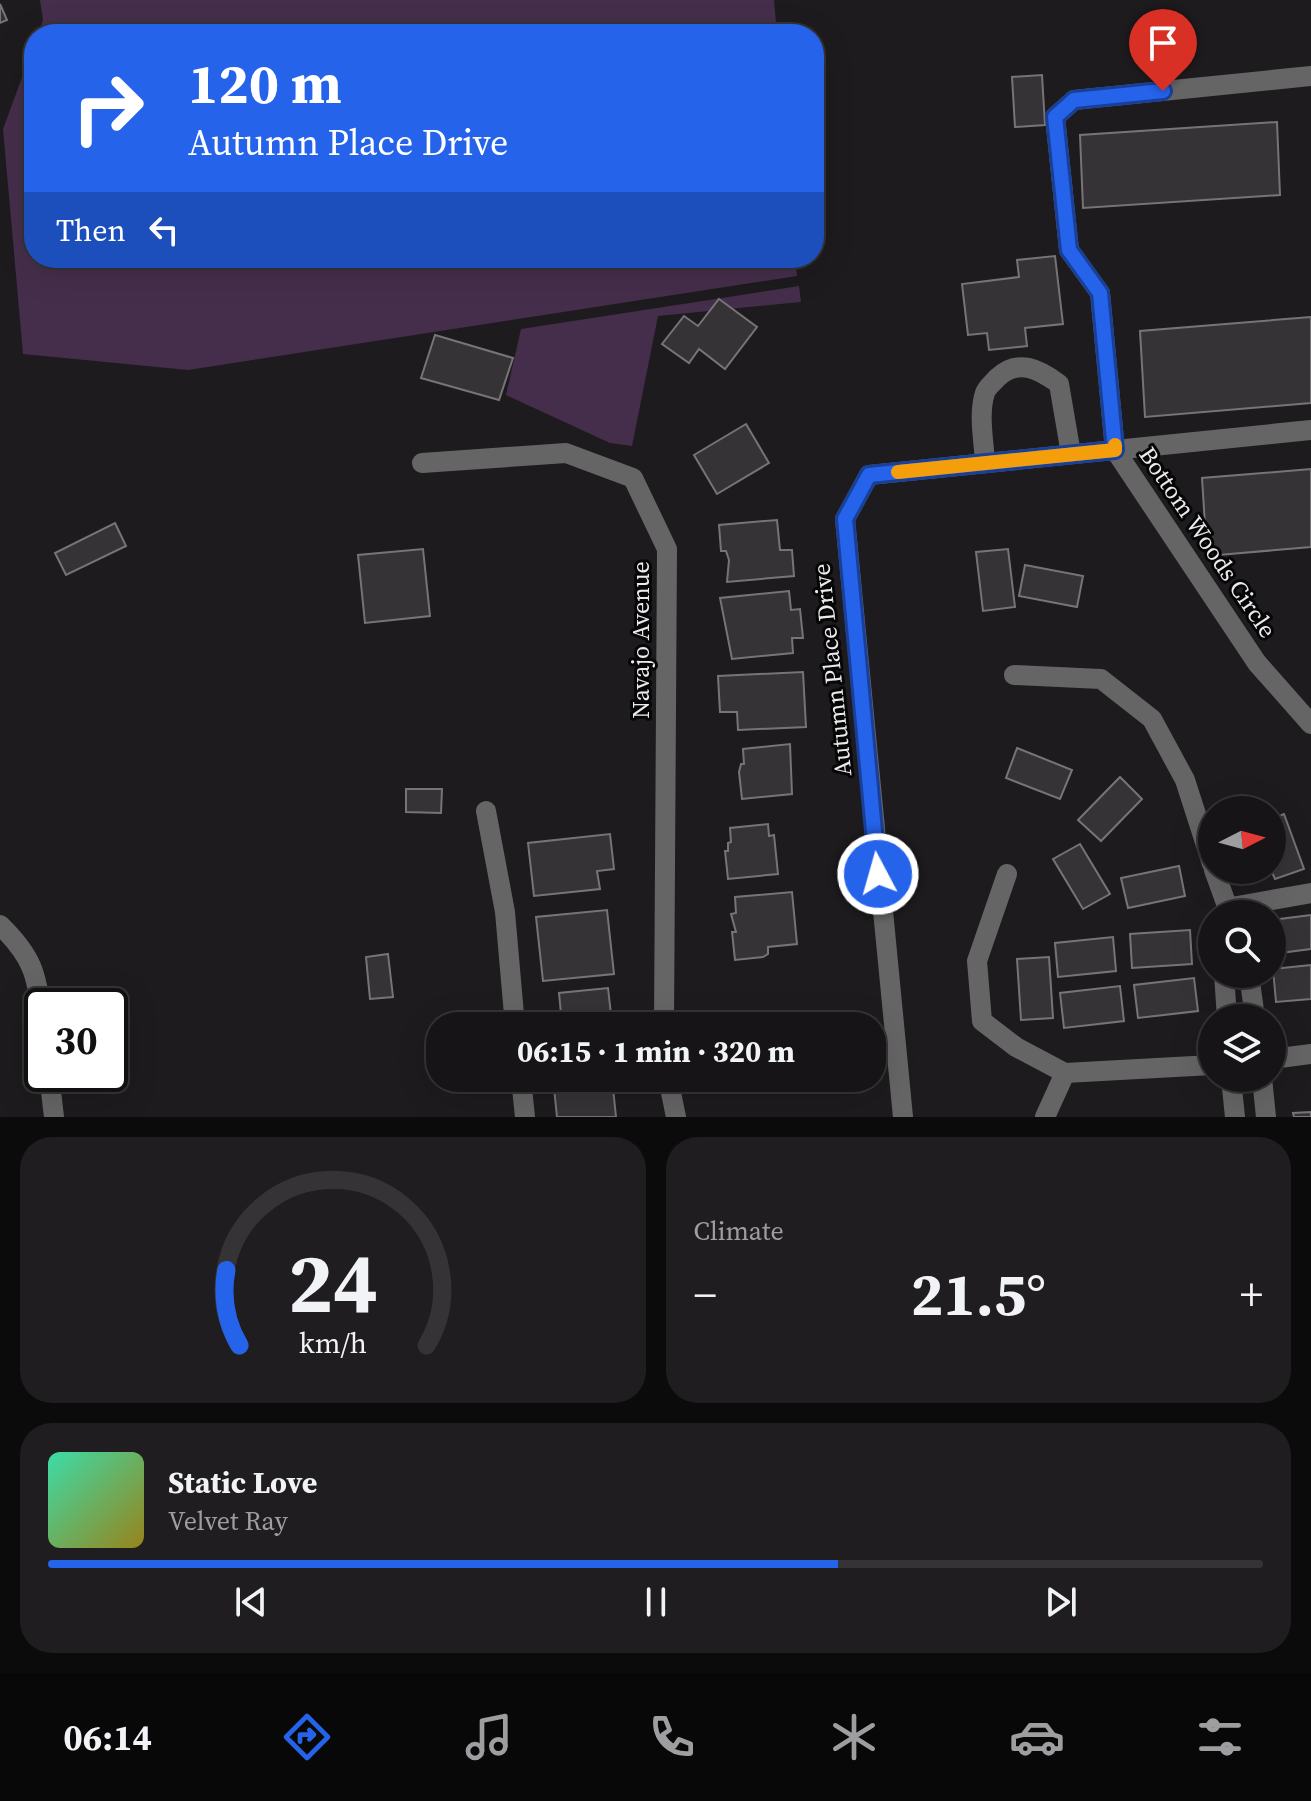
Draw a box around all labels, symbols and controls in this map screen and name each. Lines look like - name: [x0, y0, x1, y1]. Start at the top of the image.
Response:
- pin: [1129, 9, 1197, 91]
- icon: arrive: [1141, 21, 1185, 65]
- text: 120 m: [188, 45, 342, 122]
- icon: right: [56, 56, 160, 160]
- text: Autumn Place Drive: [188, 118, 508, 167]
- icon: left: [142, 208, 186, 252]
- text: Then: [56, 210, 126, 251]
- street label: Bottom Woods Circle: [1132, 440, 1284, 644]
- street label: Navajo Avenue: [624, 561, 657, 719]
- street label: Autumn Place Drive: [804, 562, 860, 778]
- north arrow: [1198, 796, 1286, 884]
- map controls: [1198, 796, 1286, 1092]
- position arrow: [836, 832, 920, 916]
- button: search: [1198, 900, 1286, 988]
- speed limit sign: 30: [24, 988, 128, 1092]
- button: layers: [1198, 1004, 1286, 1092]
- text: 06:15 · 1 min · 320 m: [517, 1031, 795, 1072]
- text: Climate: [694, 1213, 784, 1249]
- text: 24: [288, 1226, 378, 1340]
- text: 21.5°: [911, 1253, 1046, 1335]
- text: −: [694, 1264, 717, 1325]
- text: +: [1240, 1264, 1263, 1325]
- text: km/h: [299, 1323, 367, 1363]
- text: Static Love: [168, 1462, 317, 1503]
- text: Velvet Ray: [168, 1503, 288, 1539]
- icon: previous: [229, 1580, 273, 1624]
- icon: pause: [634, 1580, 678, 1624]
- icon: next: [1039, 1580, 1083, 1624]
- icon: directions: [279, 1709, 335, 1765]
- icon: music: [461, 1709, 517, 1765]
- icon: phone: [644, 1709, 700, 1765]
- icon: climate: [826, 1709, 882, 1765]
- icon: car: [1009, 1709, 1065, 1765]
- icon: filters: [1192, 1709, 1248, 1765]
- text: 06:14: [63, 1713, 152, 1762]

